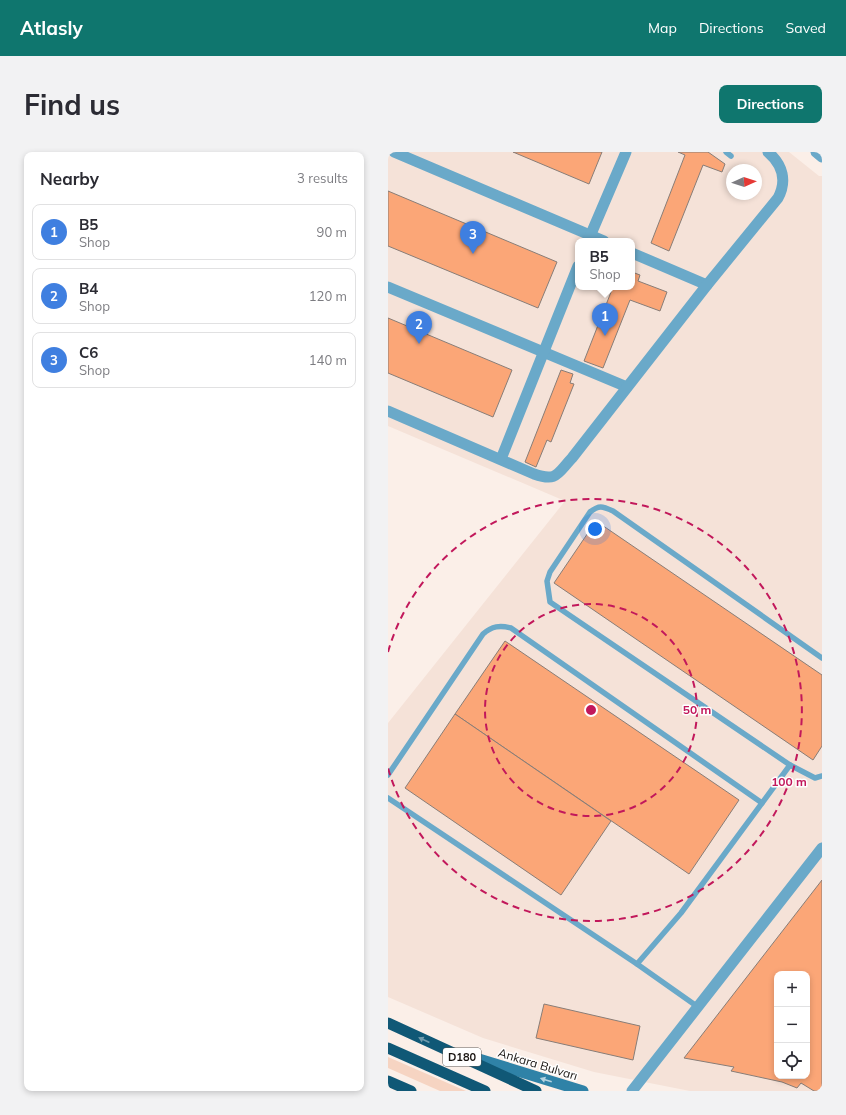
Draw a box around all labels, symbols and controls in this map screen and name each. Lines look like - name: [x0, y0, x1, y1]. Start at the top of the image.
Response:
- text: Atlasly: [20, 16, 83, 40]
- text: Map: [648, 19, 677, 37]
- text: Directions: [699, 19, 764, 37]
- text: Saved: [786, 19, 826, 37]
- button: Directions: [719, 85, 822, 123]
- text: Find us: [24, 87, 120, 122]
- north arrow: [726, 164, 762, 200]
- text: Nearby: [40, 168, 99, 189]
- text: 3 results: [297, 170, 348, 186]
- text: B5: [79, 215, 98, 234]
- pin: 3: [460, 221, 486, 254]
- text: 1: [50, 224, 58, 240]
- text: 90 m: [317, 224, 347, 240]
- text: Shop: [79, 234, 110, 250]
- popup: [575, 238, 635, 290]
- text: B5: [590, 247, 609, 266]
- text: Shop: [590, 266, 620, 282]
- text: B4: [79, 279, 98, 298]
- text: 2: [50, 288, 58, 304]
- text: 120 m: [309, 288, 347, 304]
- text: Shop: [79, 298, 110, 314]
- pin: 1: [592, 303, 618, 336]
- pin: 2: [406, 311, 432, 344]
- text: C6: [79, 343, 98, 362]
- text: 3: [50, 352, 58, 368]
- text: 140 m: [309, 352, 347, 368]
- text: Shop: [79, 362, 110, 378]
- your location: [585, 519, 605, 539]
- text: 50 m: [683, 702, 711, 717]
- centre of rings: [584, 703, 598, 717]
- text: 100 m: [771, 774, 807, 789]
- map controls: [774, 971, 810, 1079]
- button: +: [774, 971, 810, 1007]
- button: −: [774, 1007, 810, 1043]
- one-way arrow: [418, 1037, 430, 1043]
- button: locate: [774, 1043, 810, 1079]
- street label: Ankara Bulvarı: [496, 1045, 580, 1083]
- road number: D180: [443, 1048, 481, 1066]
- one-way arrow: [539, 1077, 551, 1083]

